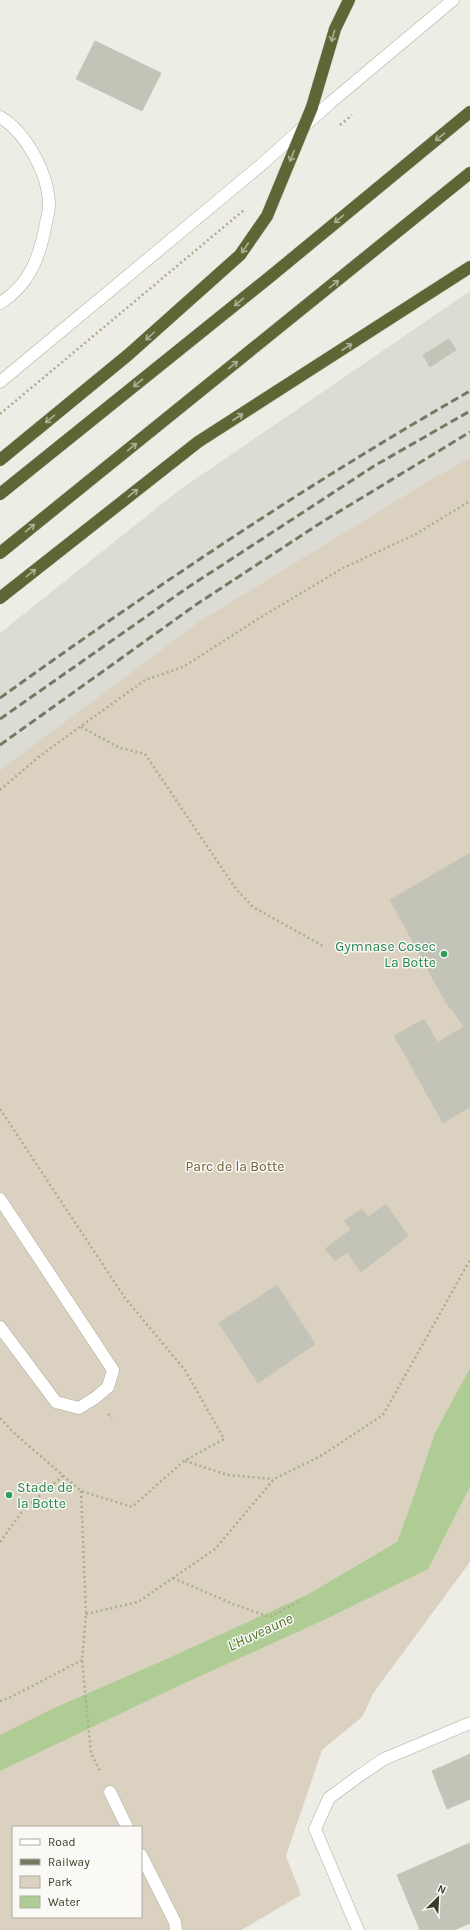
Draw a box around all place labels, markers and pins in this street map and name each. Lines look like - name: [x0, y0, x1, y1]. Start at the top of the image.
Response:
- place label: Gymnase Cosec La Botte: [335, 938, 436, 971]
- marker: Gymnase Cosec La Botte: [439, 949, 449, 959]
- place label: Stade de la Botte: [17, 1479, 73, 1512]
- marker: Stade de la Botte: [4, 1490, 14, 1500]

